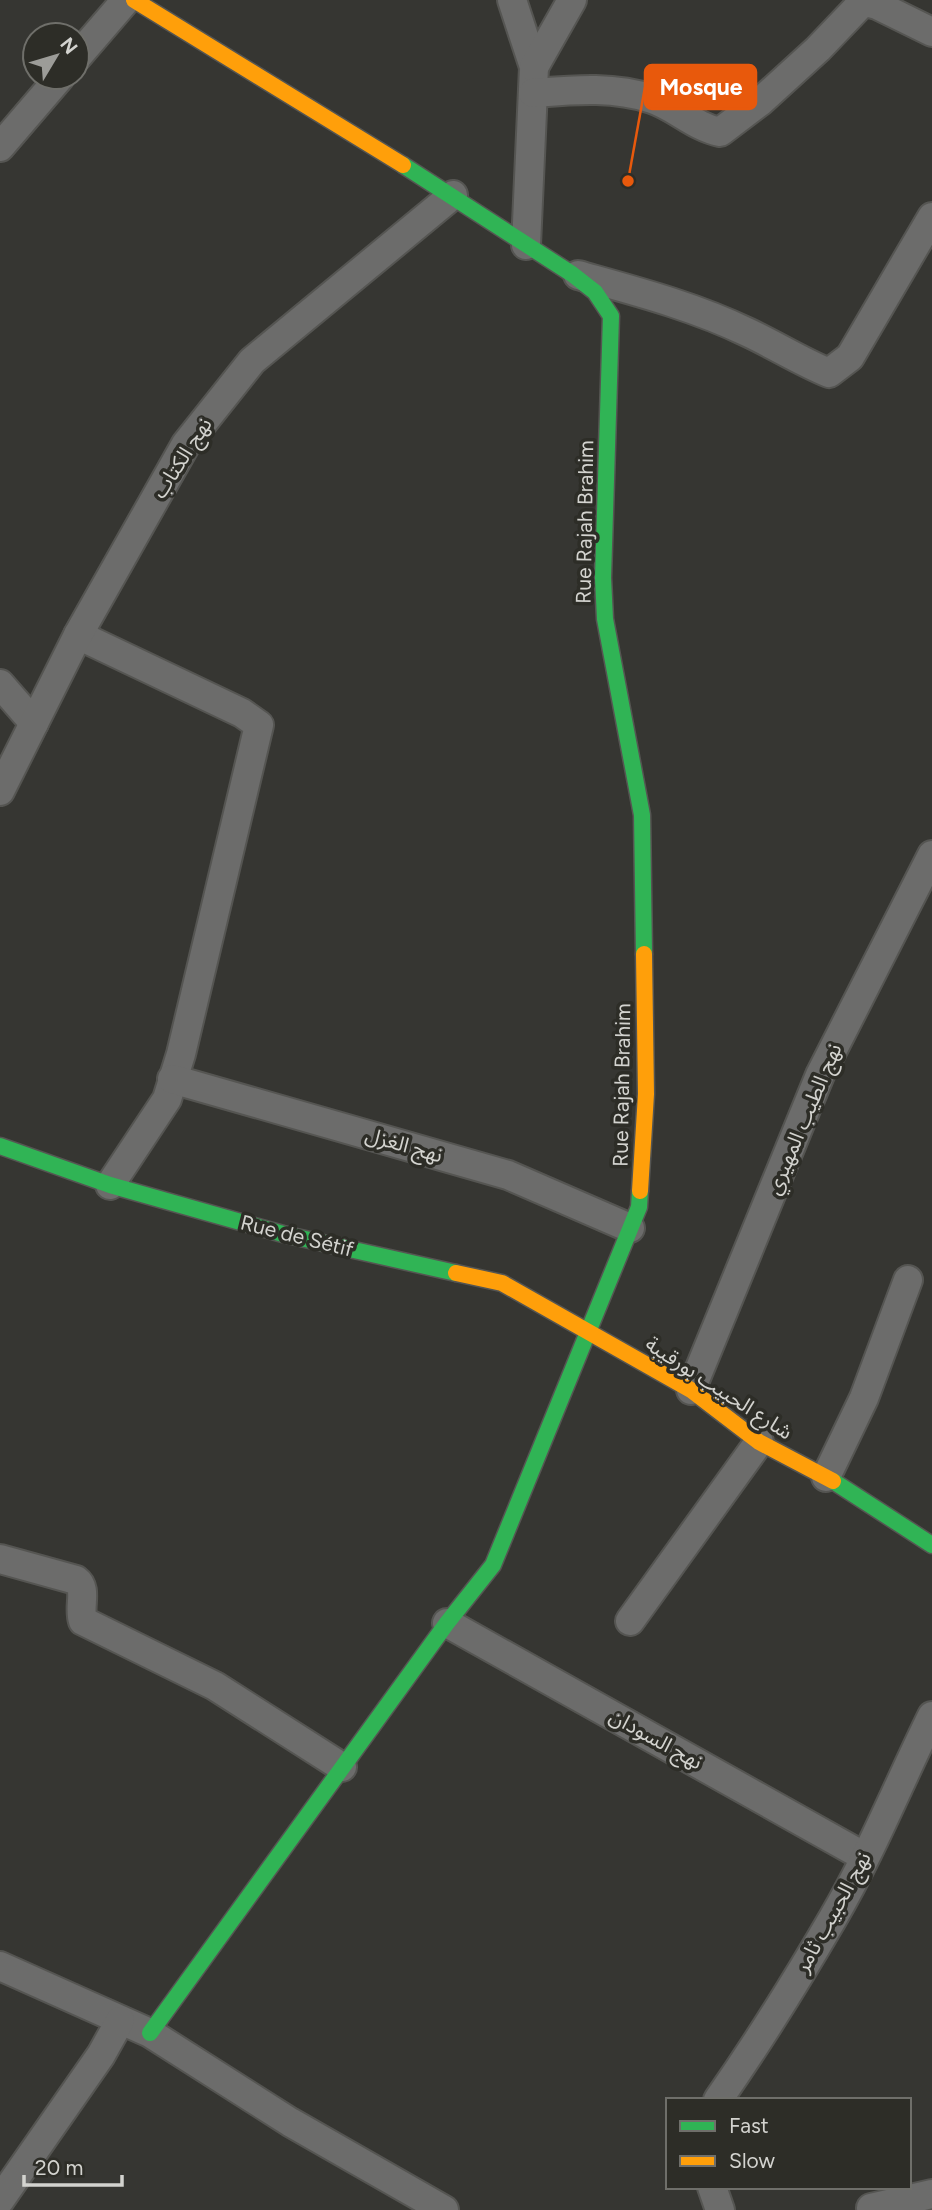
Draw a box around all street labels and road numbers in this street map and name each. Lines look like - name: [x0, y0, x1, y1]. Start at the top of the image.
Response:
- street label: نهج الكتاب: [146, 413, 219, 504]
- street label: Rue Rajah Brahim: [571, 440, 598, 604]
- street label: Rue Rajah Brahim: [608, 1003, 635, 1167]
- street label: نهج الطيب المهيري: [760, 1039, 850, 1200]
- street label: نهج الغزل: [362, 1122, 446, 1170]
- street label: Rue de Sétif: [238, 1209, 356, 1262]
- street label: شارع الحبيب بورقيبة: [639, 1331, 798, 1447]
- street label: نهج السودان: [604, 1703, 707, 1777]
- street label: نهج الحبيب ثامر: [789, 1847, 879, 1979]

